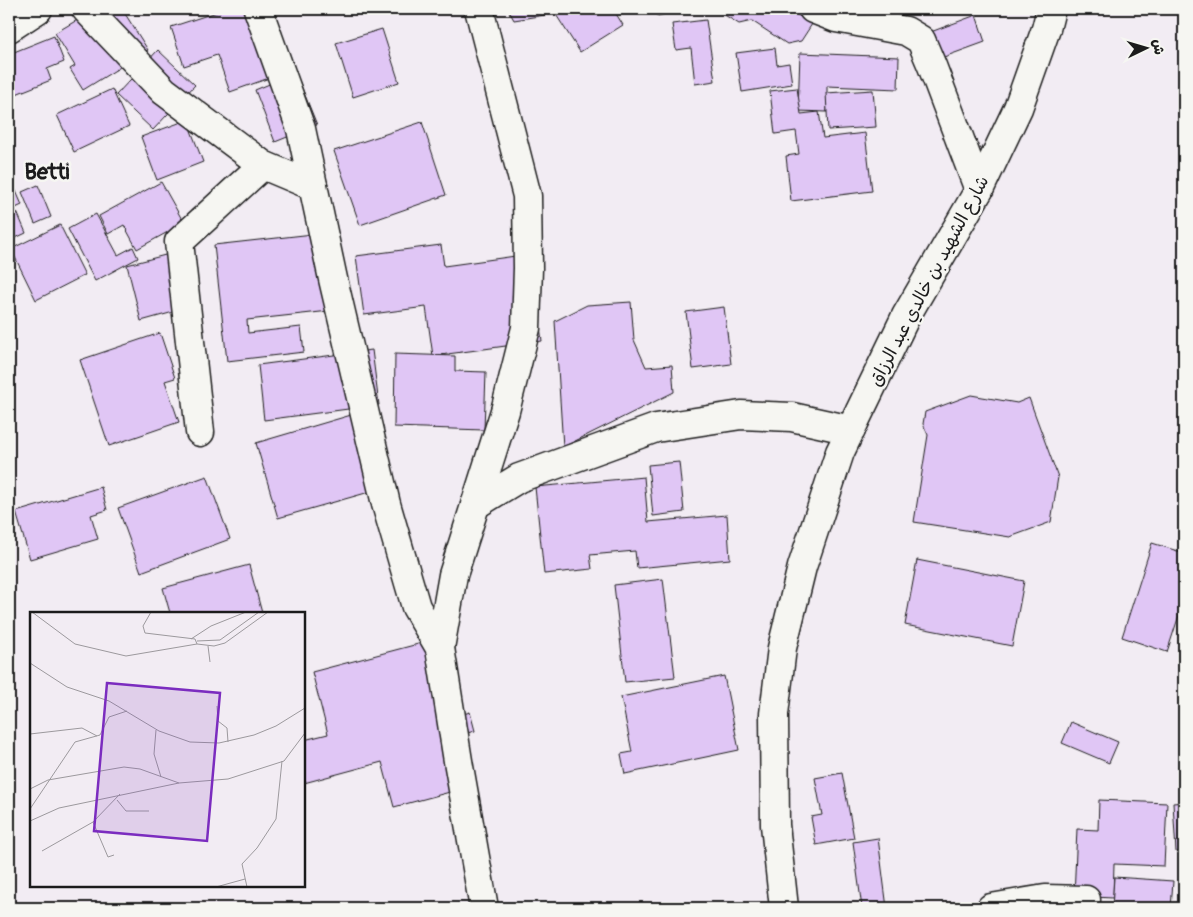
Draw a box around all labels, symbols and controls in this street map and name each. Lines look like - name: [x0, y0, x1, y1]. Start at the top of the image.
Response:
- north arrow: [1120, 22, 1170, 72]
- text: ش: [1149, 38, 1168, 55]
- district label: Betti: [25, 158, 70, 186]
- street label: شارع الشهيد بن خالدي عبد الرزاق: [864, 172, 995, 391]
- inset map: [30, 612, 305, 887]

